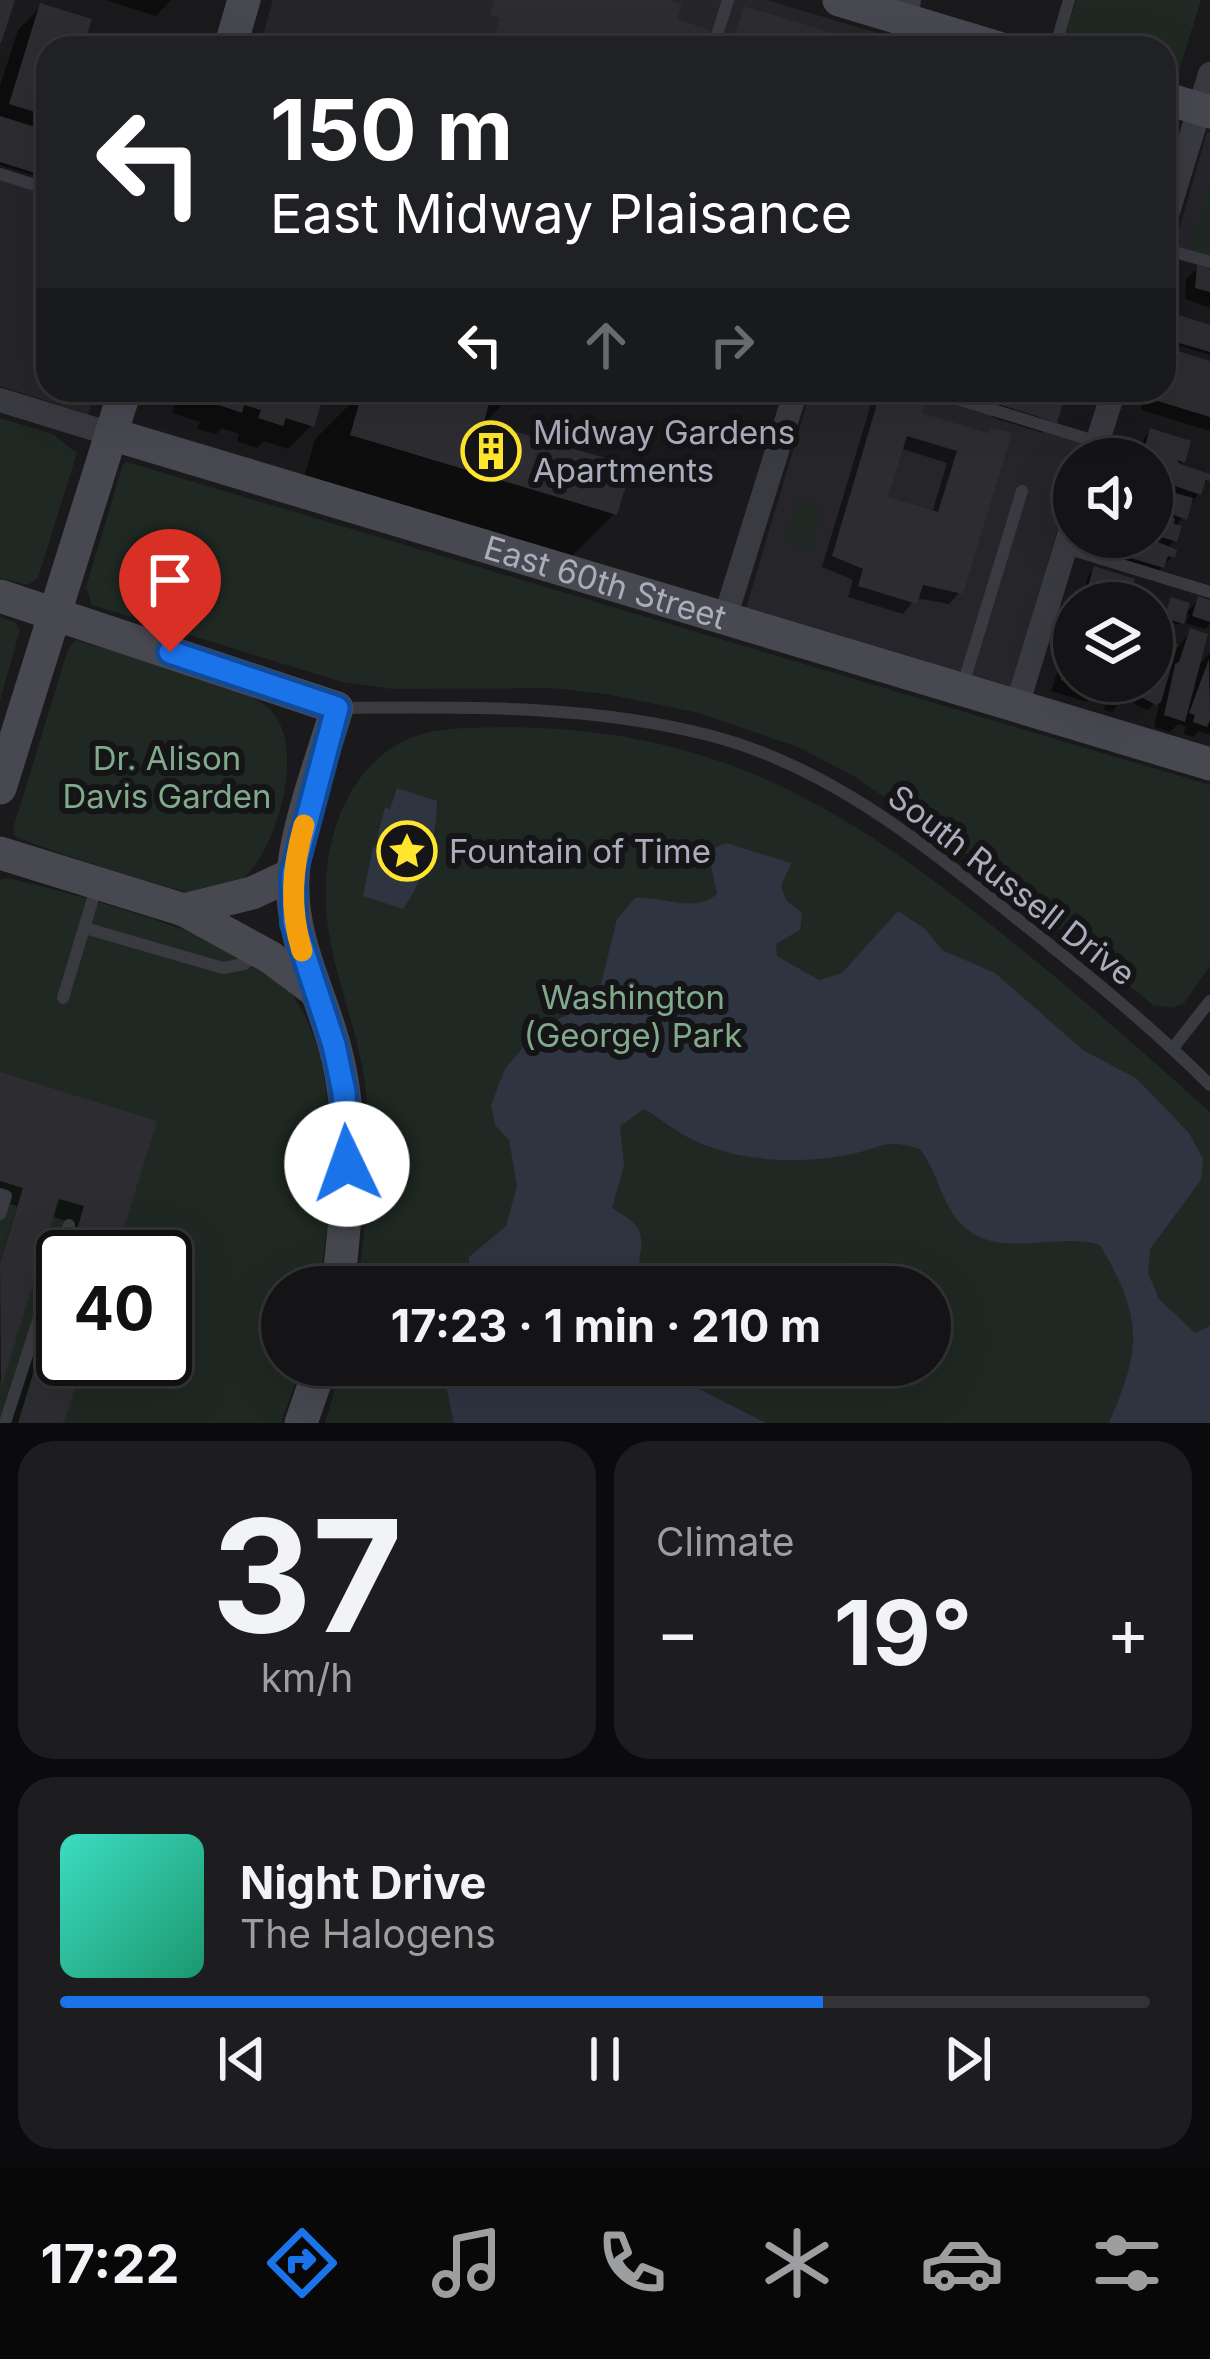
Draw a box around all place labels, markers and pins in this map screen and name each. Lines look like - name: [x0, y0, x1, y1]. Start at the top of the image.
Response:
- place label: Midway Gardens Apartments: [533, 412, 795, 490]
- building icon: Midway Gardens Apartments: [460, 420, 522, 482]
- pin: [119, 529, 221, 652]
- place icon: Fountain of Time: [376, 820, 438, 882]
- place label: Fountain of Time: [449, 831, 711, 871]

